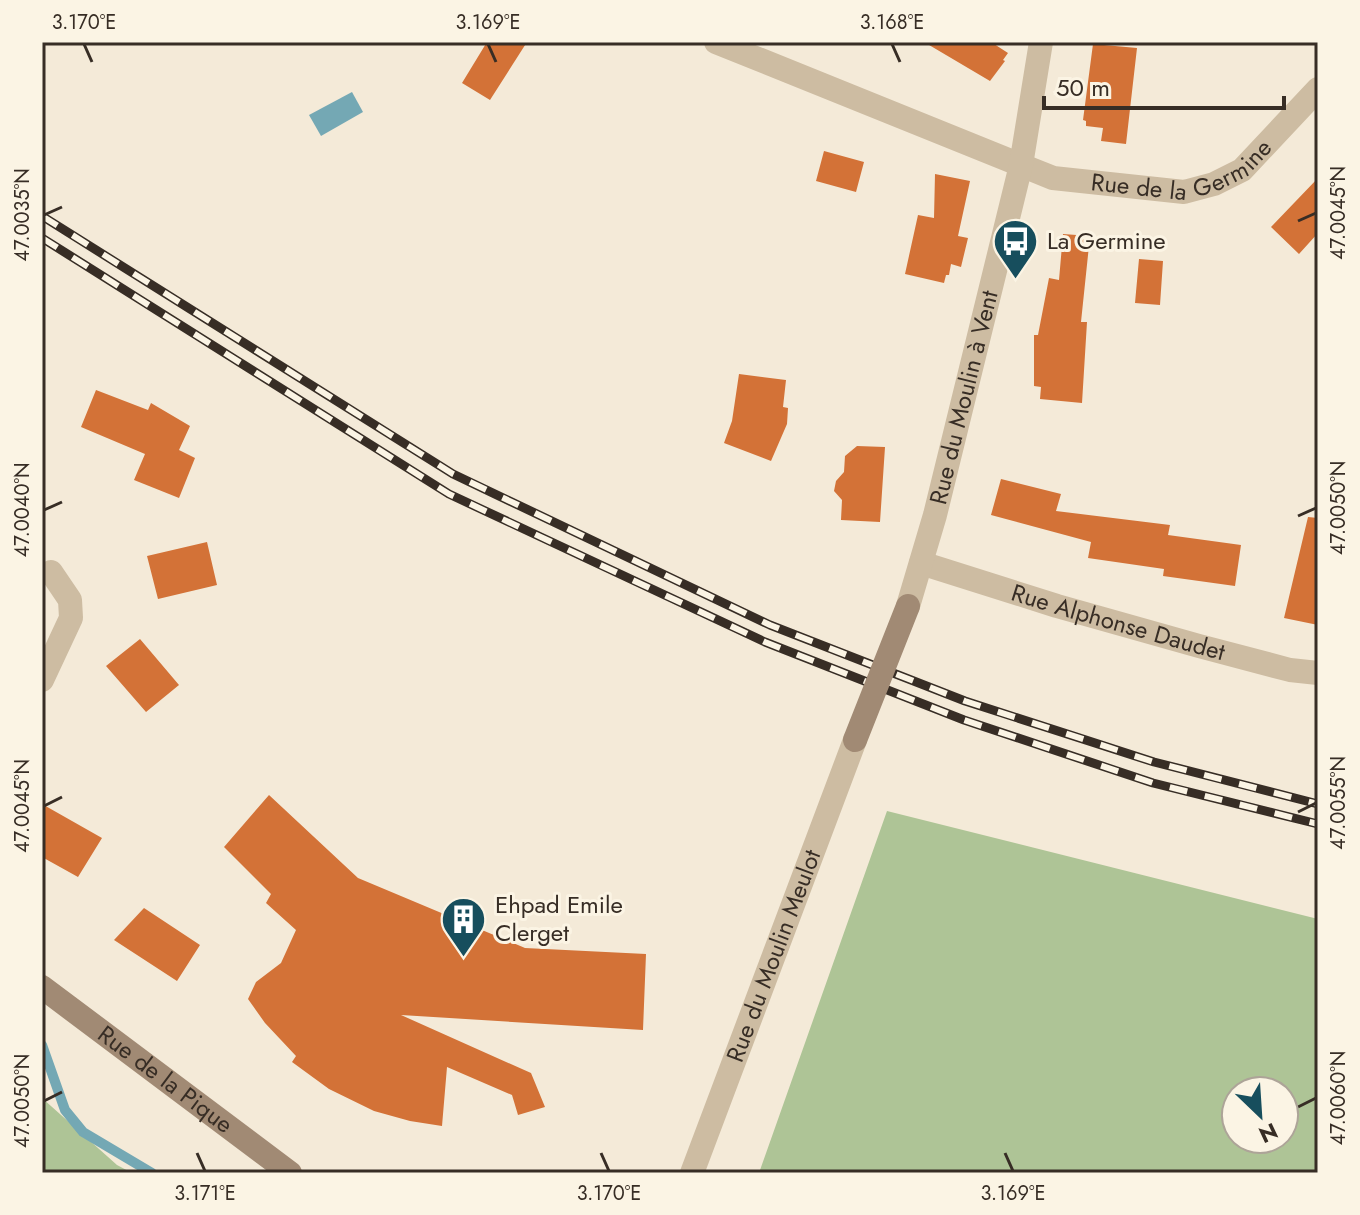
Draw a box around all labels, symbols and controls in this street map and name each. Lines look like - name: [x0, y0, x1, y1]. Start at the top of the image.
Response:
- text: 3.170°E: [52, 8, 116, 37]
- text: 3.169°E: [455, 8, 521, 37]
- text: 3.168°E: [860, 8, 924, 37]
- scale bar: [1044, 60, 1284, 110]
- text: 50 m: [1056, 70, 1110, 105]
- street label: Rue de la Germine: [1089, 131, 1279, 209]
- text: 47.0045°N: [1324, 166, 1353, 260]
- text: 47.0035°N: [8, 168, 37, 262]
- bus stop icon: La Germine: [992, 217, 1040, 280]
- place label: La Germine: [1047, 223, 1166, 258]
- street label: Rue du Moulin à Vent: [920, 286, 1007, 508]
- text: 47.0050°N: [1324, 461, 1353, 555]
- text: 47.0040°N: [8, 463, 37, 557]
- street label: Rue Alphonse Daudet: [1007, 575, 1229, 669]
- text: 47.0055°N: [1324, 756, 1353, 850]
- text: 47.0045°N: [8, 759, 37, 853]
- street label: Rue du Moulin Meulot: [717, 844, 829, 1067]
- place label: Ehpad Emile Clerget: [495, 887, 623, 950]
- building icon: Ehpad Emile Clerget: [440, 895, 488, 958]
- street label: Rue de la Pique: [90, 1017, 241, 1141]
- text: 47.0060°N: [1324, 1051, 1353, 1145]
- text: 47.0050°N: [8, 1054, 37, 1148]
- north arrow: [1220, 1075, 1300, 1155]
- text: N: [1254, 1115, 1283, 1151]
- text: 3.171°E: [174, 1179, 236, 1208]
- text: 3.170°E: [577, 1179, 641, 1208]
- text: 3.169°E: [980, 1179, 1046, 1208]

